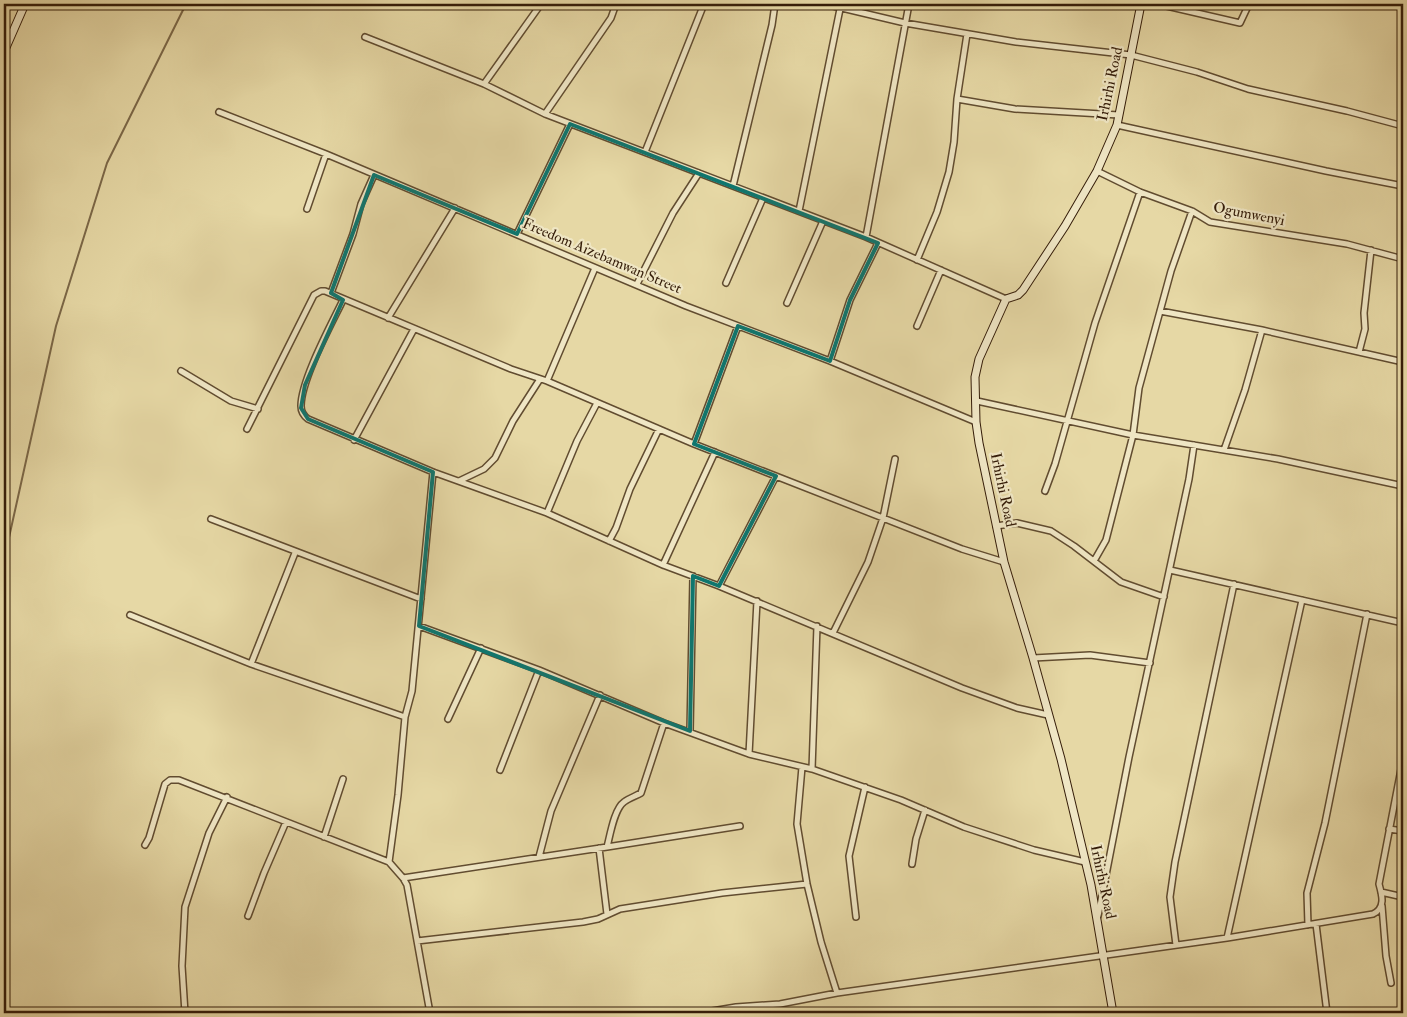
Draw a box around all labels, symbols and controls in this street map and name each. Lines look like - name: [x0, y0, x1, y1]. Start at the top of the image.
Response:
- street label: Irhirhi Road: [1093, 45, 1127, 123]
- street label: Ogumwenyi: [1212, 198, 1286, 230]
- street label: Freedom Aizebamwan Street: [520, 214, 685, 298]
- street label: Irhirhi Road: [986, 451, 1020, 529]
- street label: Irhirhi Road: [1086, 843, 1120, 921]

